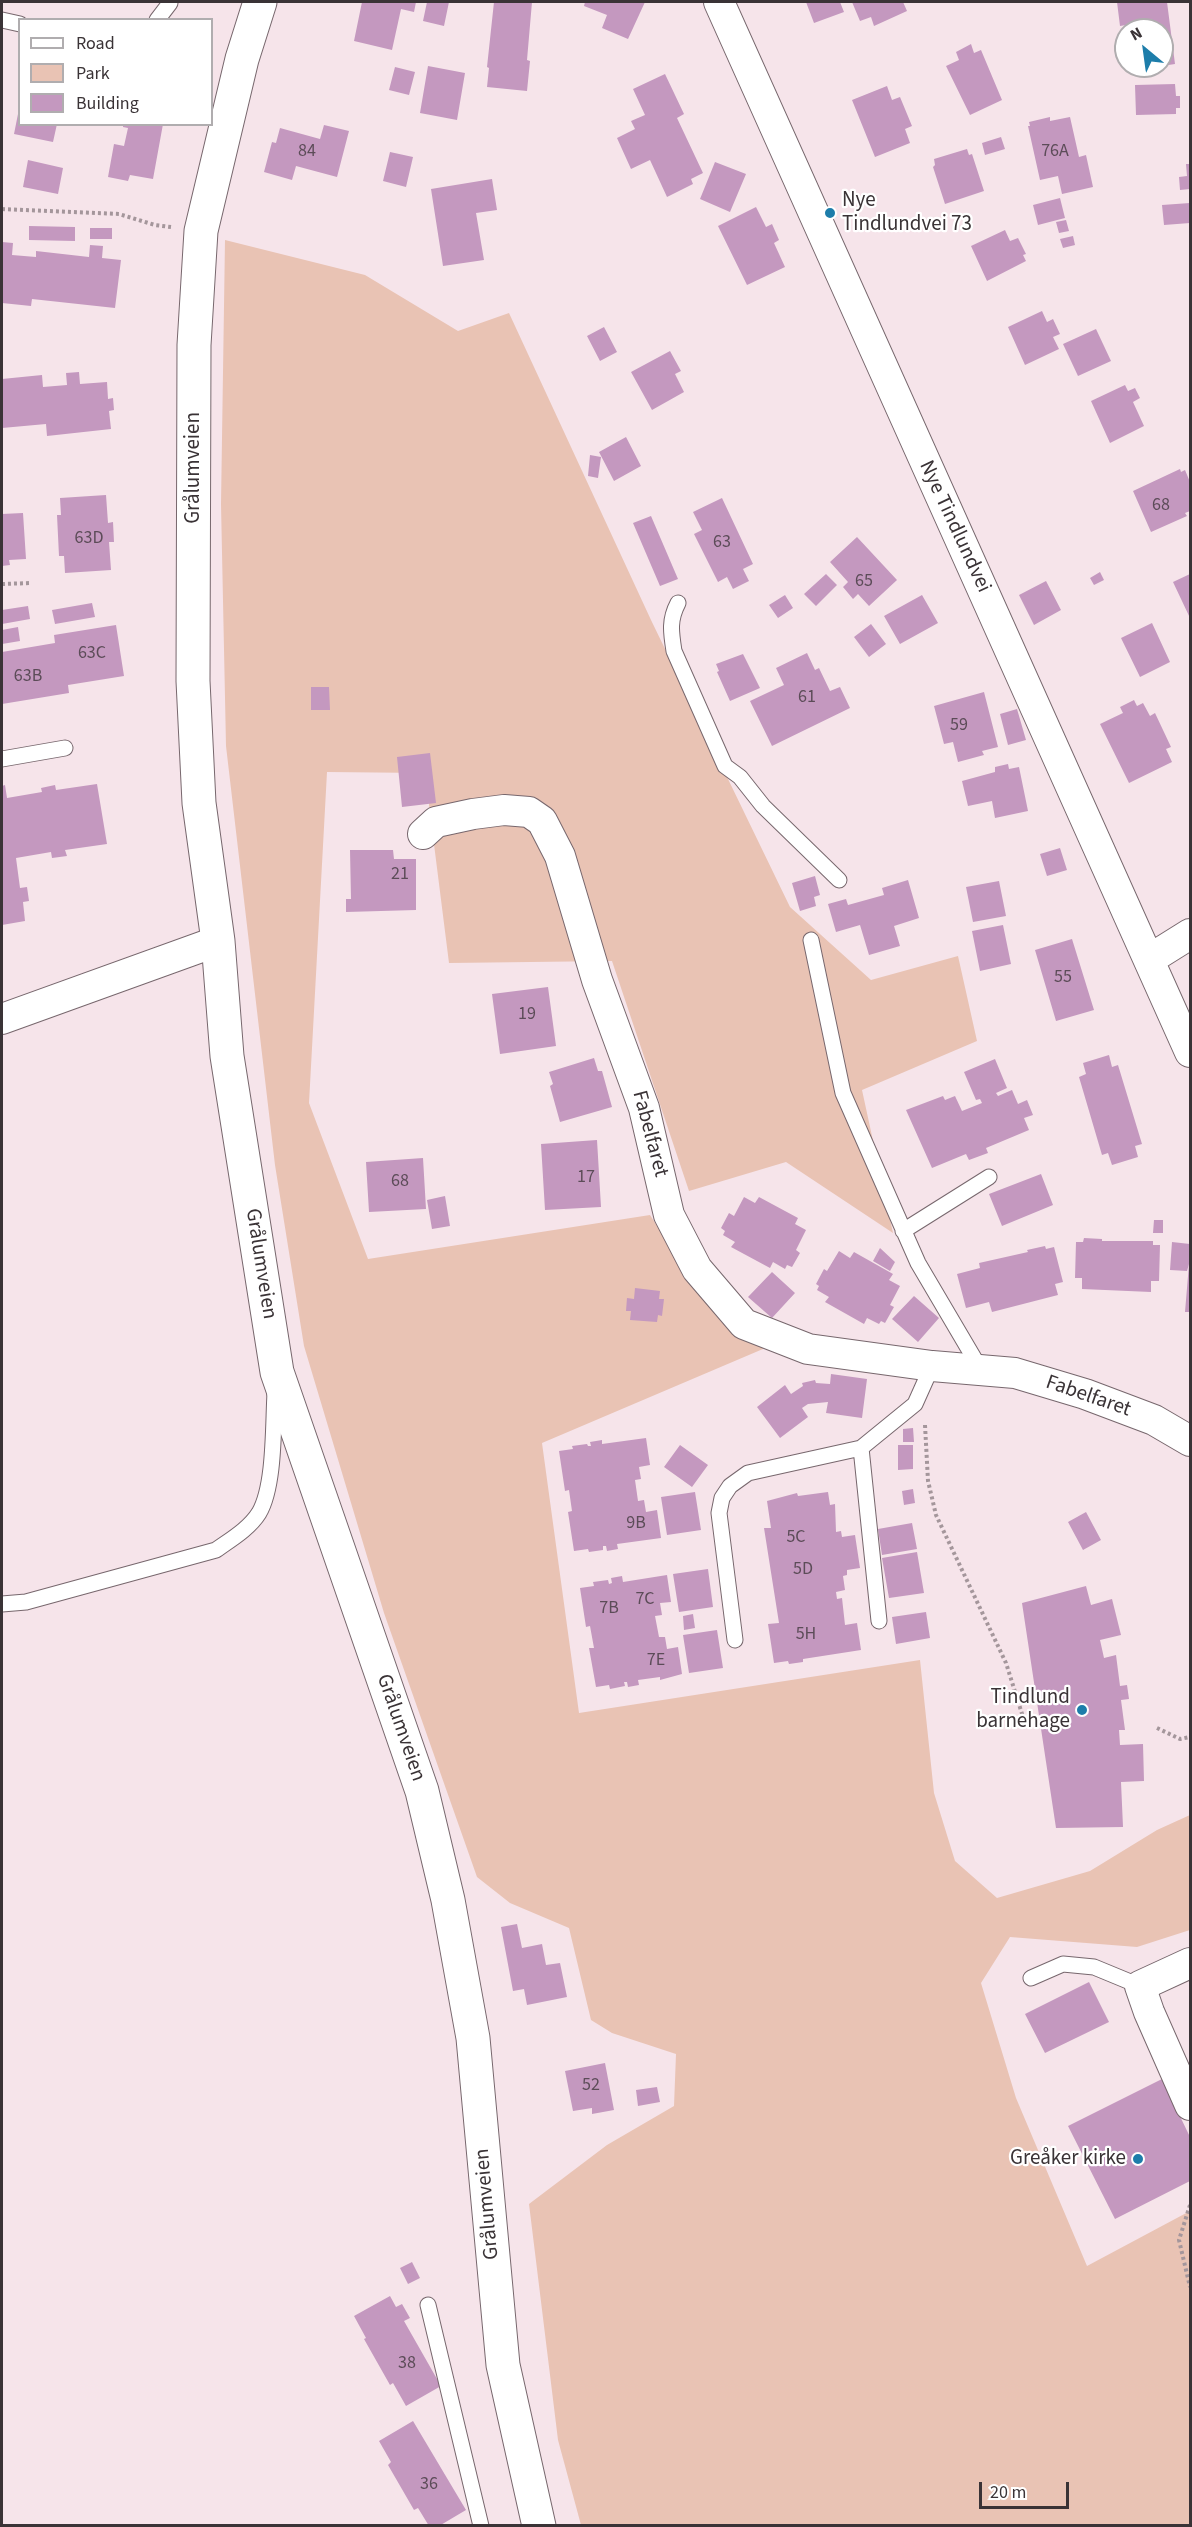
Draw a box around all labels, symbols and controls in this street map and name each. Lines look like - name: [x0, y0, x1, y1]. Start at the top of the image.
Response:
- legend: [18, 18, 213, 126]
- north arrow: [1114, 18, 1174, 78]
- text: N: [1126, 22, 1146, 46]
- text: Road: [76, 31, 115, 56]
- text: Park: [76, 61, 110, 86]
- text: Building: [76, 91, 139, 116]
- house number: 84: [298, 141, 316, 163]
- house number: 76A: [1041, 141, 1069, 163]
- place label: Nye Tindlundvei 73: [842, 188, 972, 238]
- marker: Nye Tindlundvei 73: [823, 206, 837, 220]
- street label: Grålumveien: [181, 412, 207, 524]
- street label: Nye Tindlundvei: [912, 457, 996, 597]
- house number: 68: [1152, 495, 1170, 517]
- house number: 63D: [75, 528, 103, 550]
- house number: 63: [713, 532, 731, 554]
- house number: 65: [855, 571, 873, 593]
- house number: 63C: [78, 643, 106, 665]
- house number: 63B: [14, 666, 42, 688]
- house number: 61: [798, 687, 816, 709]
- house number: 59: [950, 715, 968, 737]
- house number: 21: [391, 864, 409, 886]
- house number: 55: [1054, 967, 1072, 989]
- house number: 19: [518, 1004, 536, 1026]
- street label: Fabelfaret: [625, 1088, 673, 1180]
- house number: 17: [577, 1167, 595, 1189]
- house number: 68: [391, 1171, 409, 1193]
- street label: Grålumveien: [239, 1207, 281, 1321]
- street label: Fabelfaret: [1042, 1371, 1134, 1423]
- house number: 9B: [626, 1513, 646, 1535]
- house number: 5C: [786, 1527, 806, 1549]
- house number: 5D: [793, 1559, 813, 1581]
- house number: 7C: [635, 1589, 655, 1611]
- house number: 7B: [599, 1598, 619, 1620]
- house number: 5H: [796, 1624, 816, 1646]
- house number: 7E: [647, 1650, 665, 1672]
- street label: Grålumveien: [370, 1671, 430, 1785]
- place label: Tindlund barnehage: [976, 1685, 1070, 1735]
- marker: Tindlund barnehage: [1075, 1703, 1089, 1717]
- house number: 52: [582, 2075, 600, 2097]
- place label: Greåker kirke: [1010, 2146, 1126, 2172]
- street label: Grålumveien: [471, 2147, 505, 2261]
- marker: Greåker kirke: [1131, 2152, 1145, 2166]
- house number: 38: [398, 2353, 416, 2375]
- scale bar: [982, 2470, 1072, 2508]
- house number: 36: [420, 2474, 438, 2496]
- text: 20 m: [990, 2480, 1026, 2505]

